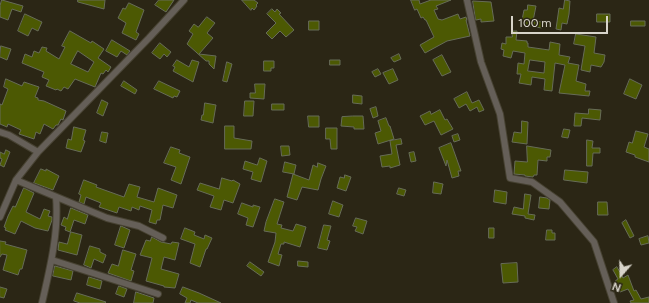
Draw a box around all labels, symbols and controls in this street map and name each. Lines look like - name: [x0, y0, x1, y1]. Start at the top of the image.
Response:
- scale bar: [513, 8, 610, 34]
- text: 100 m: [518, 16, 552, 30]
- north arrow: [601, 255, 641, 295]
- text: N: [611, 279, 623, 294]

